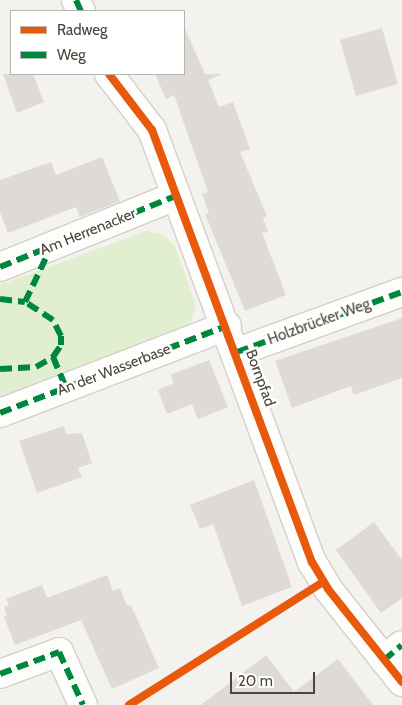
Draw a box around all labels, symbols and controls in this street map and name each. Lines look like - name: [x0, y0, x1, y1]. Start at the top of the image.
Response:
- legend: [10, 10, 185, 75]
- text: Radweg: [57, 21, 107, 39]
- text: Weg: [57, 46, 86, 64]
- street label: Am Herrenacker: [37, 205, 139, 259]
- street label: Holzbrücker Weg: [265, 295, 373, 349]
- street label: An der Wasserbase: [55, 340, 173, 400]
- street label: Bornpfad: [241, 347, 279, 409]
- scale bar: [232, 662, 317, 694]
- text: 20 m: [238, 672, 273, 690]

